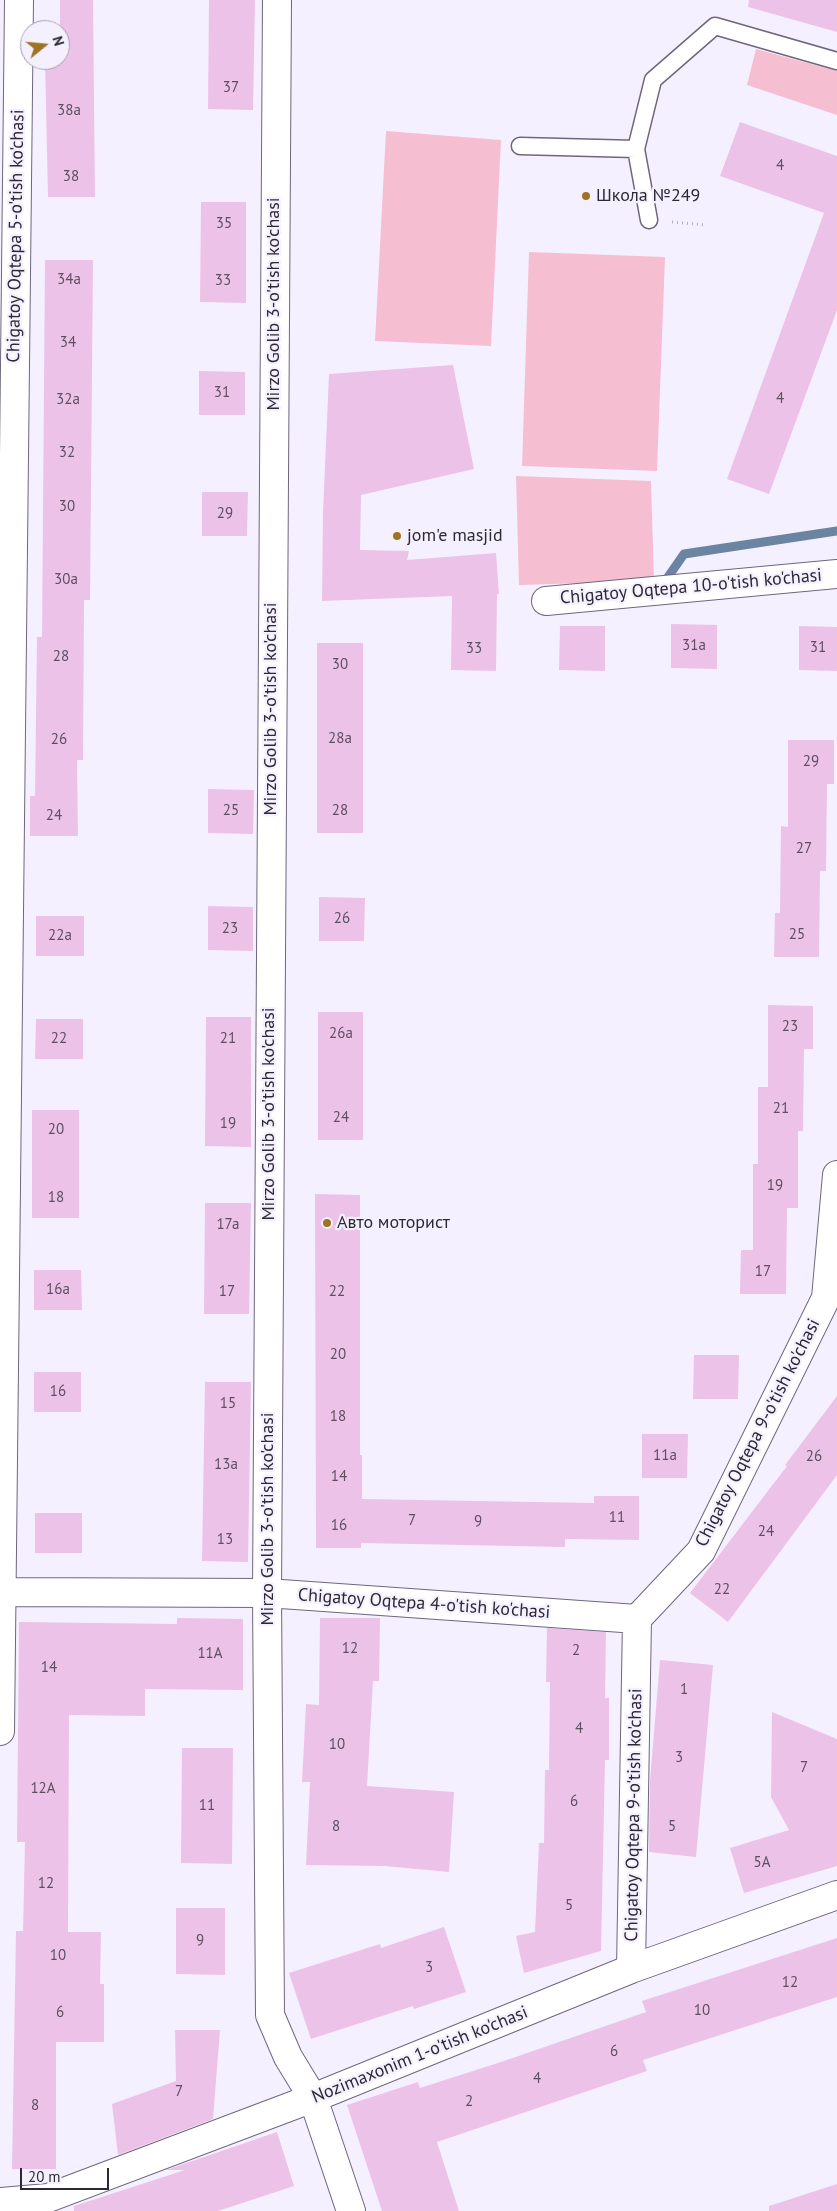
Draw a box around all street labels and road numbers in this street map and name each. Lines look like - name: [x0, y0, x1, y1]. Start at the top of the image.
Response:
- street label: Chigatoy Oqtepa 5-o'tish ko'chasi: [3, 109, 29, 363]
- street label: Mirzo Golib 3-o'tish ko'chasi: [263, 197, 285, 411]
- street label: Chigatoy Oqtepa 10-o'tish ko'chasi: [559, 565, 823, 609]
- street label: Mirzo Golib 3-o'tish ko'chasi: [260, 602, 282, 816]
- street label: Mirzo Golib 3-o'tish ko'chasi: [258, 1007, 280, 1221]
- street label: Chigatoy Oqtepa 9-o'tish ko'chasi: [691, 1315, 825, 1551]
- street label: Mirzo Golib 3-o'tish ko'chasi: [257, 1412, 279, 1626]
- street label: Chigatoy Oqtepa 4-o'tish ko'chasi: [297, 1584, 551, 1624]
- street label: Chigatoy Oqtepa 9-o'tish ko'chasi: [621, 1688, 647, 1942]
- street label: Nozimaxonim 1-o'tish ko'chasi: [309, 2002, 531, 2108]

